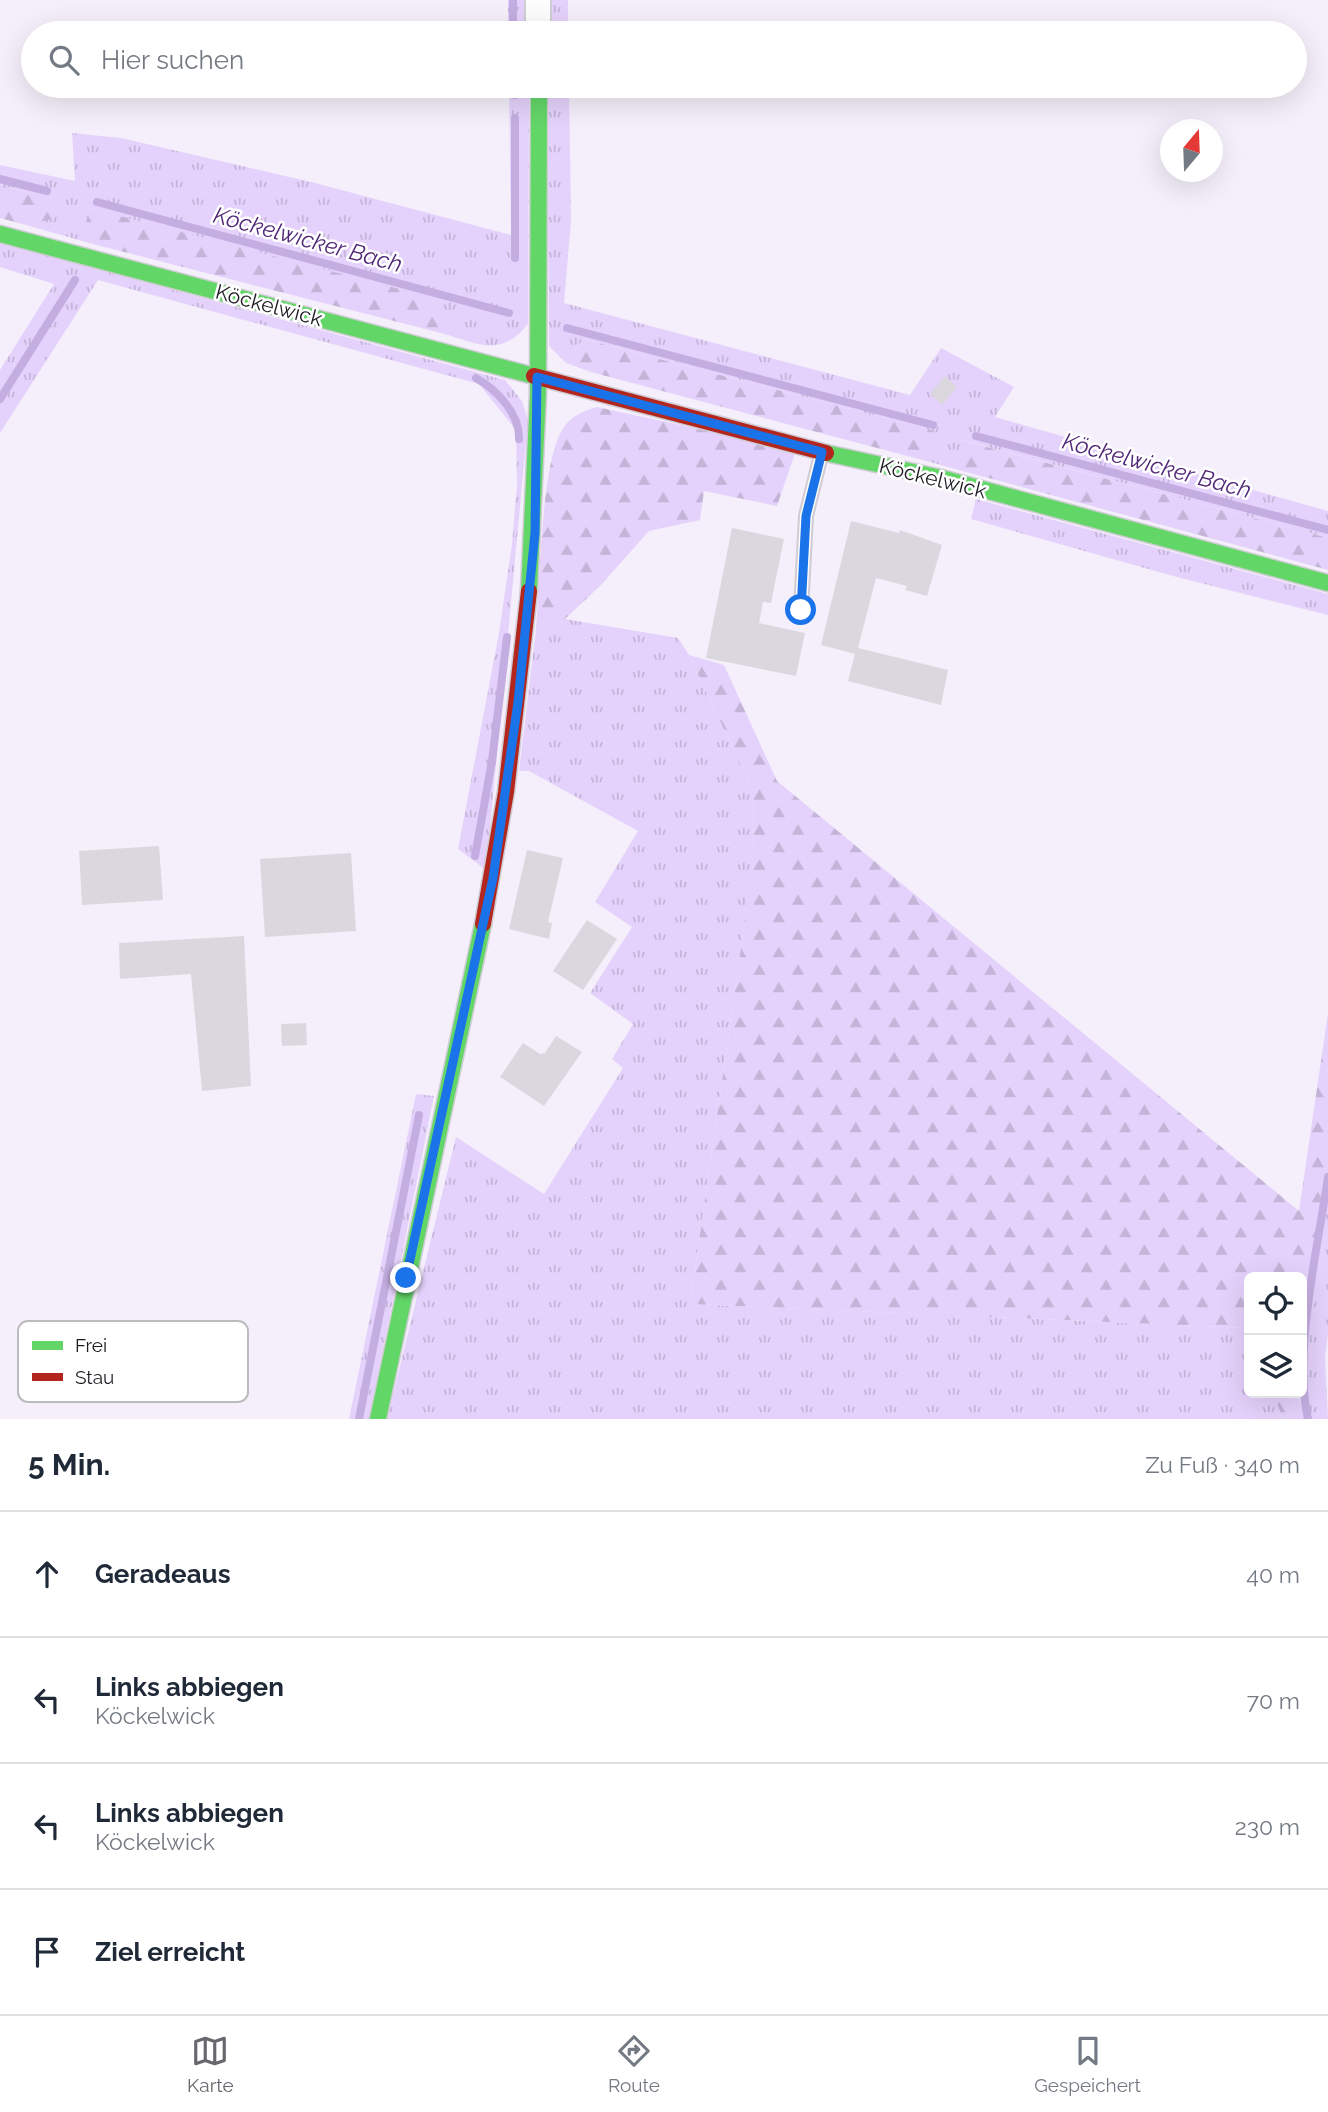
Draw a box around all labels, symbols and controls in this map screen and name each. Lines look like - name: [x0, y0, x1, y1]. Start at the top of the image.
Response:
- search box: [21, 21, 1307, 98]
- icon: search: [45, 41, 83, 79]
- text: Hier suchen: [101, 45, 244, 75]
- north arrow: [1160, 119, 1223, 182]
- water label: Köckelwicker Bach: [211, 201, 405, 277]
- street label: Köckelwick: [213, 279, 325, 331]
- water label: Köckelwicker Bach: [1060, 427, 1254, 503]
- street label: Köckelwick: [877, 453, 989, 503]
- route start: [785, 594, 816, 625]
- route end: [390, 1262, 421, 1293]
- map controls: [1244, 1272, 1307, 1398]
- button: locate: [1244, 1272, 1307, 1335]
- legend: [18, 1321, 248, 1402]
- text: Frei: [75, 1334, 107, 1356]
- button: layers: [1244, 1335, 1307, 1398]
- text: Stau: [75, 1366, 114, 1388]
- text: 5 Min.: [28, 1447, 110, 1482]
- text: Zu Fuß · 340 m: [1145, 1451, 1300, 1478]
- icon: ahead: [28, 1555, 66, 1593]
- text: Geradeaus: [95, 1559, 231, 1589]
- text: 40 m: [1246, 1561, 1300, 1588]
- text: Links abbiegen: [95, 1672, 284, 1702]
- icon: left: [28, 1681, 66, 1719]
- text: 70 m: [1247, 1687, 1300, 1714]
- text: Köckelwick: [95, 1702, 215, 1729]
- text: Links abbiegen: [95, 1798, 284, 1828]
- icon: left: [28, 1807, 66, 1845]
- text: 230 m: [1235, 1813, 1300, 1840]
- text: Köckelwick: [95, 1828, 215, 1855]
- icon: arrive: [28, 1933, 66, 1971]
- text: Ziel erreicht: [95, 1937, 245, 1967]
- tab: Karte: [187, 2032, 234, 2096]
- tab: Route: [608, 2032, 660, 2096]
- tab: Gespeichert: [1034, 2032, 1141, 2096]

